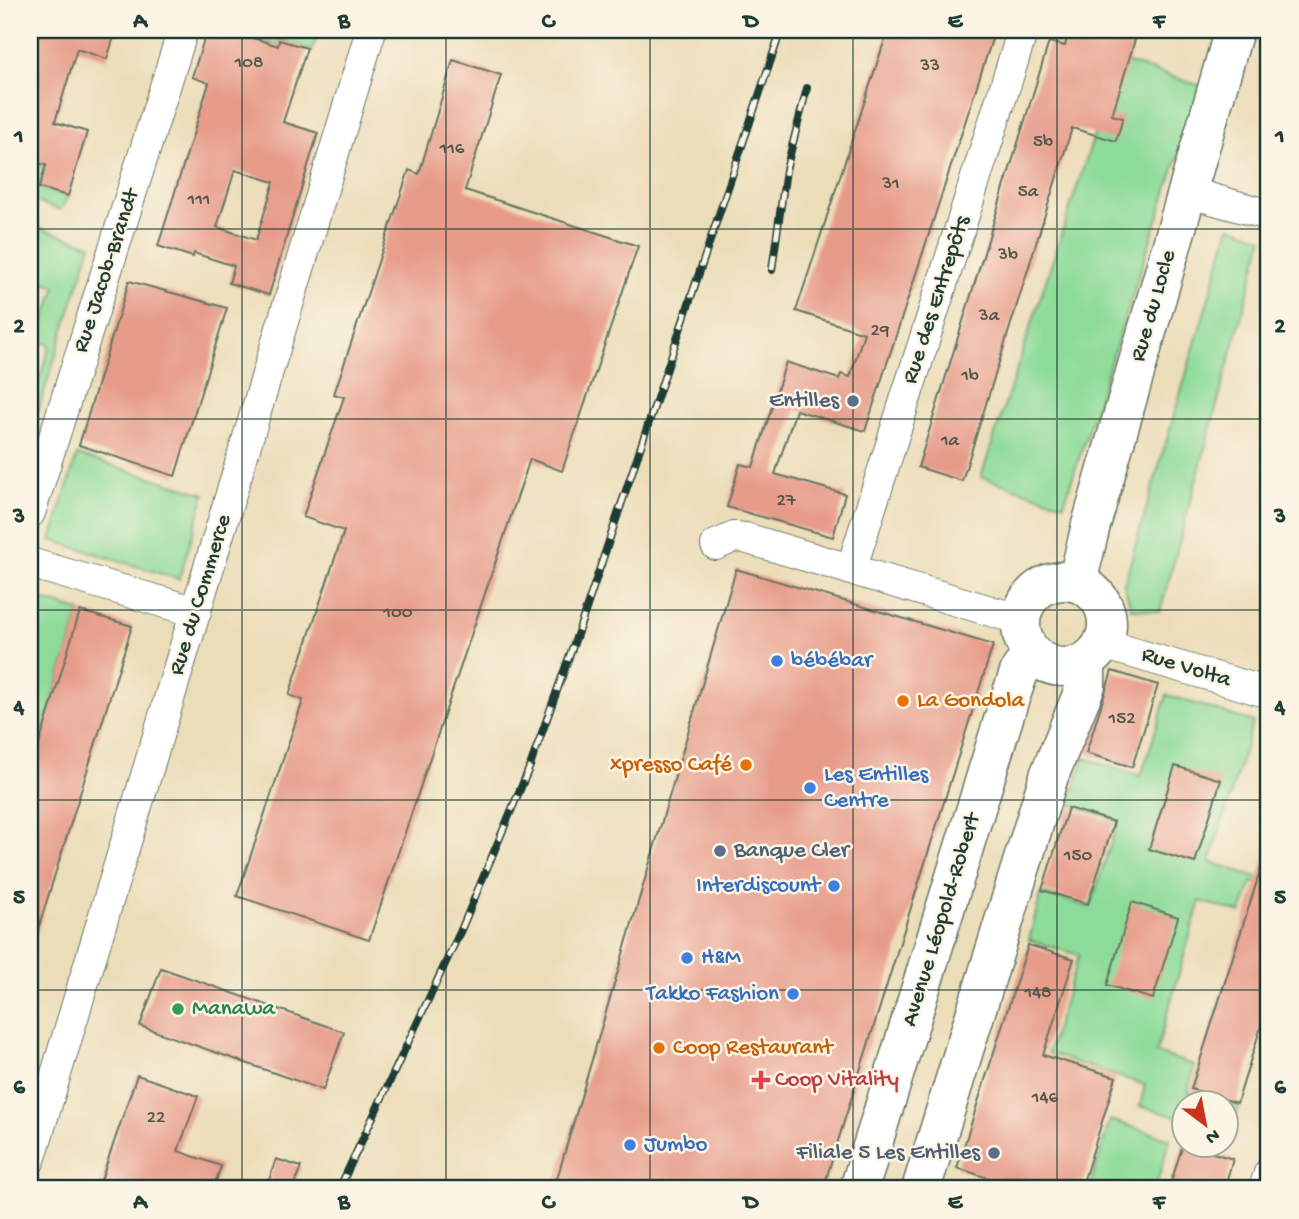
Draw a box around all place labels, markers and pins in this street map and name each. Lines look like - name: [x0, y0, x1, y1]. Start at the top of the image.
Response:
- place label: Entilles: [769, 388, 840, 415]
- marker: Entilles: [845, 393, 861, 409]
- place label: bébébar: [791, 648, 874, 675]
- marker: bébébar: [769, 653, 785, 669]
- place label: La Gondola: [917, 688, 1025, 715]
- marker: La Gondola: [895, 693, 911, 709]
- place label: xpresso Café: [610, 752, 733, 779]
- marker: xpresso Café: [738, 757, 754, 773]
- place label: Les Entilles Centre: [824, 762, 929, 815]
- marker: Les Entilles Centre: [802, 780, 818, 796]
- place label: Banque Cler: [733, 838, 851, 865]
- marker: Banque Cler: [712, 843, 728, 859]
- place label: Interdiscount: [696, 873, 822, 900]
- marker: Interdiscount: [826, 878, 842, 894]
- place label: H&M: [701, 945, 742, 972]
- marker: H&M: [679, 950, 695, 966]
- place label: Takko Fashion: [644, 981, 779, 1008]
- marker: Takko Fashion: [785, 986, 801, 1002]
- place label: Manawa: [192, 996, 276, 1023]
- marker: Manawa: [170, 1001, 186, 1017]
- place label: Coop Restaurant: [673, 1035, 834, 1062]
- marker: Coop Restaurant: [651, 1040, 667, 1056]
- place label: Coop Vitality: [775, 1067, 899, 1094]
- marker: Coop Vitality: [753, 1072, 769, 1088]
- place label: Jumbo: [644, 1132, 707, 1159]
- marker: Jumbo: [622, 1137, 638, 1153]
- place label: Filiale 5 Les Entilles: [795, 1140, 981, 1167]
- marker: Filiale 5 Les Entilles: [986, 1145, 1002, 1161]

